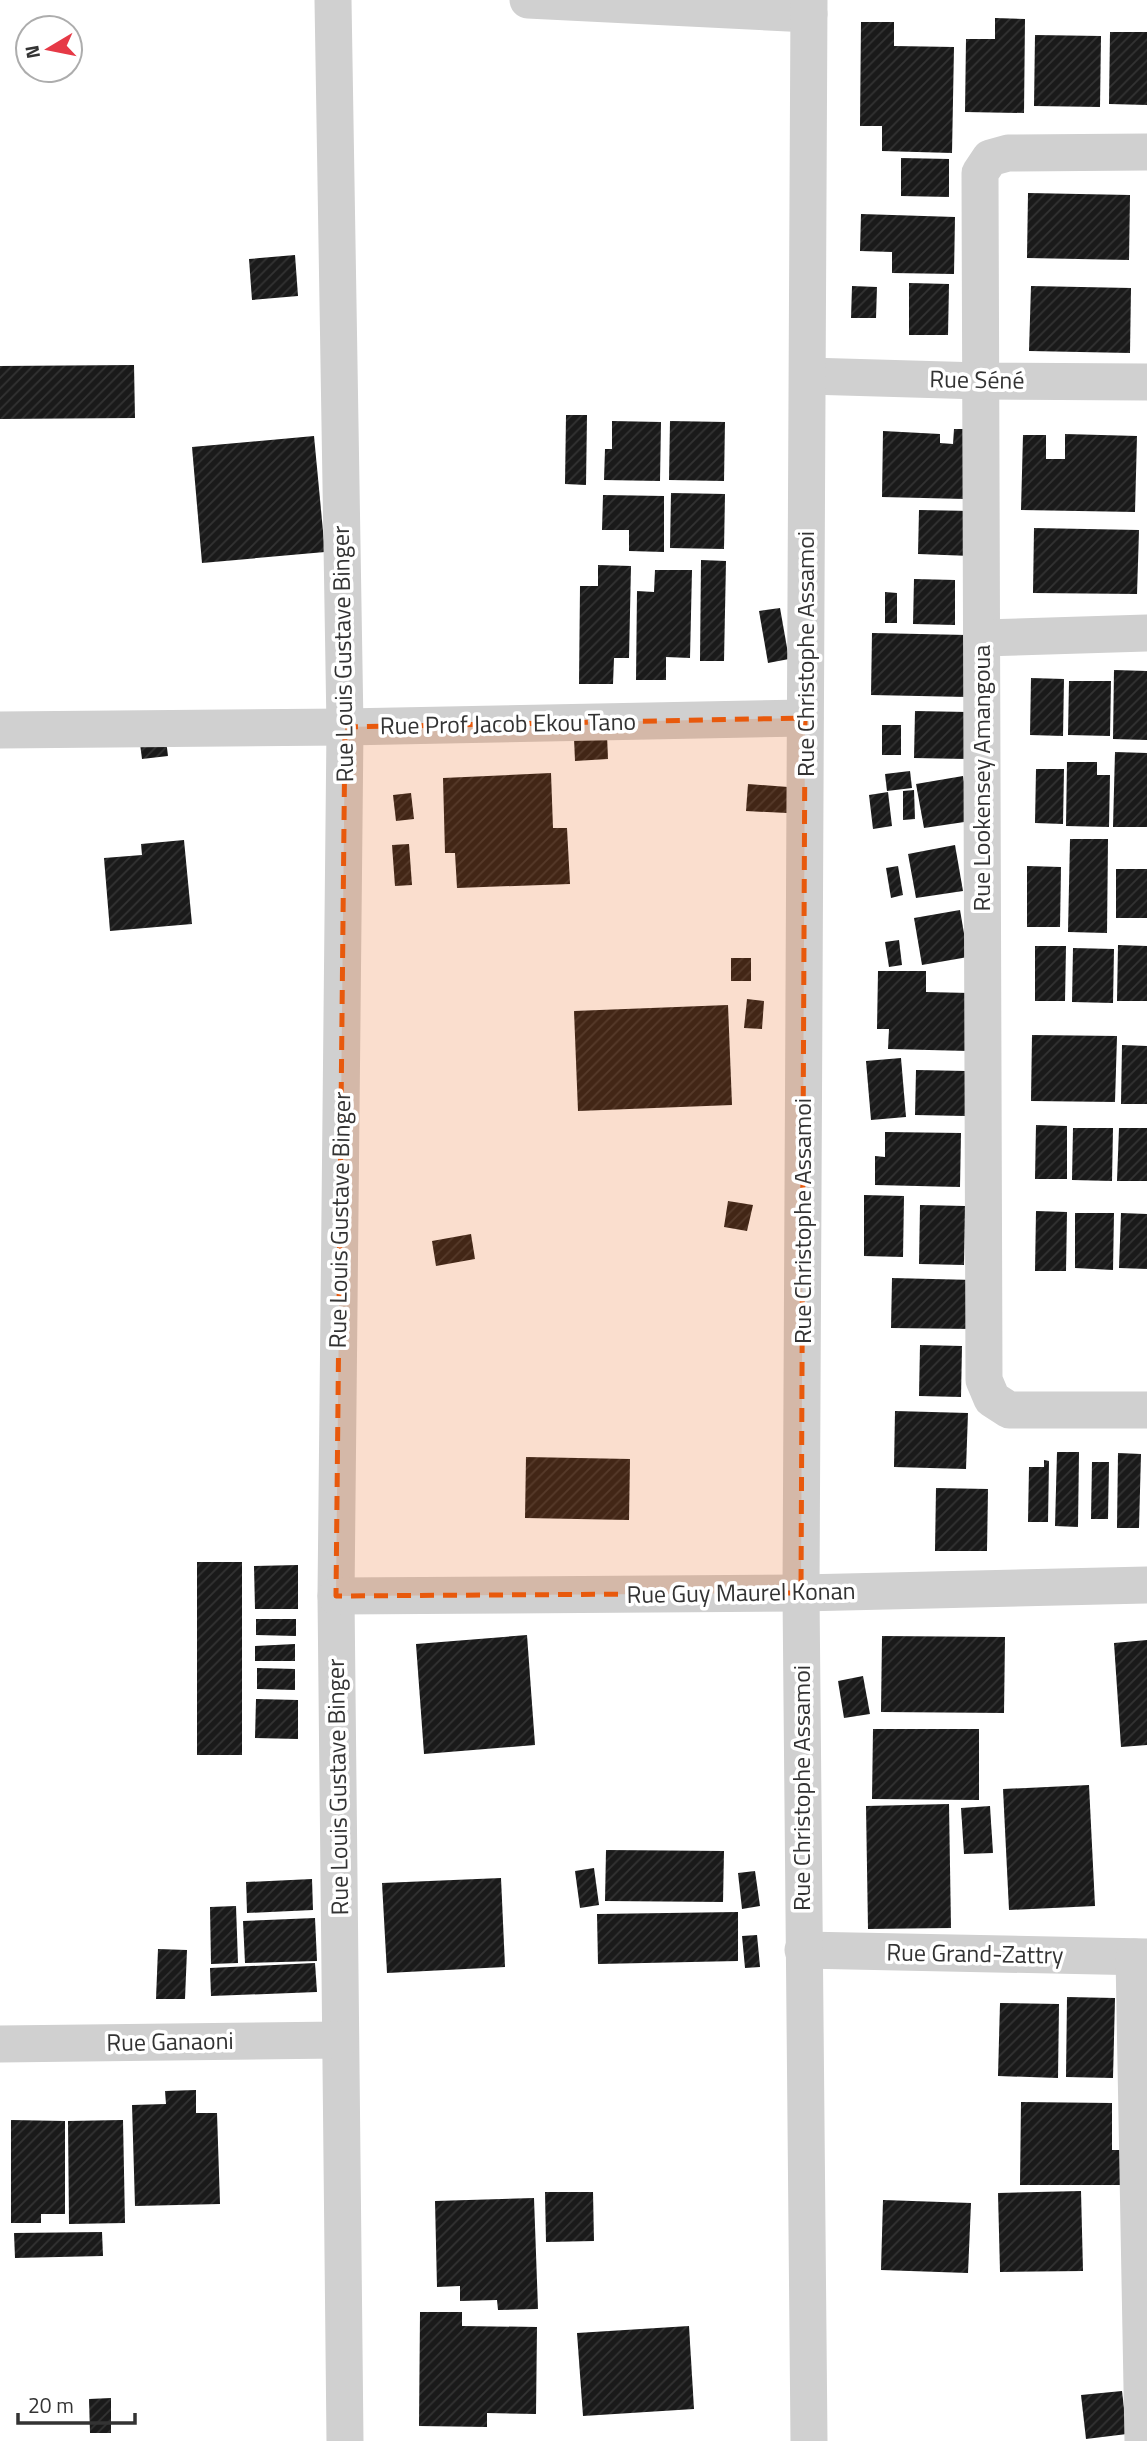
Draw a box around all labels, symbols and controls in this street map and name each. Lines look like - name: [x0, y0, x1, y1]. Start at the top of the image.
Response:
- north arrow: [14, 14, 84, 84]
- text: N: [16, 43, 47, 61]
- street label: Rue Séné: [929, 360, 1025, 398]
- street label: Rue Louis Gustave Binger: [322, 525, 362, 783]
- street label: Rue Christophe Assamoi: [787, 531, 823, 777]
- street label: Rue Lookensey Amangoua: [963, 645, 999, 911]
- street label: Rue Prof Jacob Ekou Tano: [380, 703, 636, 743]
- street label: Rue Louis Gustave Binger: [319, 1091, 359, 1349]
- street label: Rue Christophe Assamoi: [784, 1098, 820, 1344]
- street label: Rue Guy Maurel Konan: [626, 1572, 856, 1612]
- street label: Rue Louis Gustave Binger: [317, 1658, 357, 1916]
- street label: Rue Christophe Assamoi: [783, 1665, 819, 1911]
- street label: Rue Grand-Zattry: [886, 1933, 1064, 1973]
- street label: Rue Ganaoni: [106, 2022, 234, 2060]
- scale bar: [18, 2382, 135, 2426]
- text: 20 m: [28, 2389, 74, 2421]

